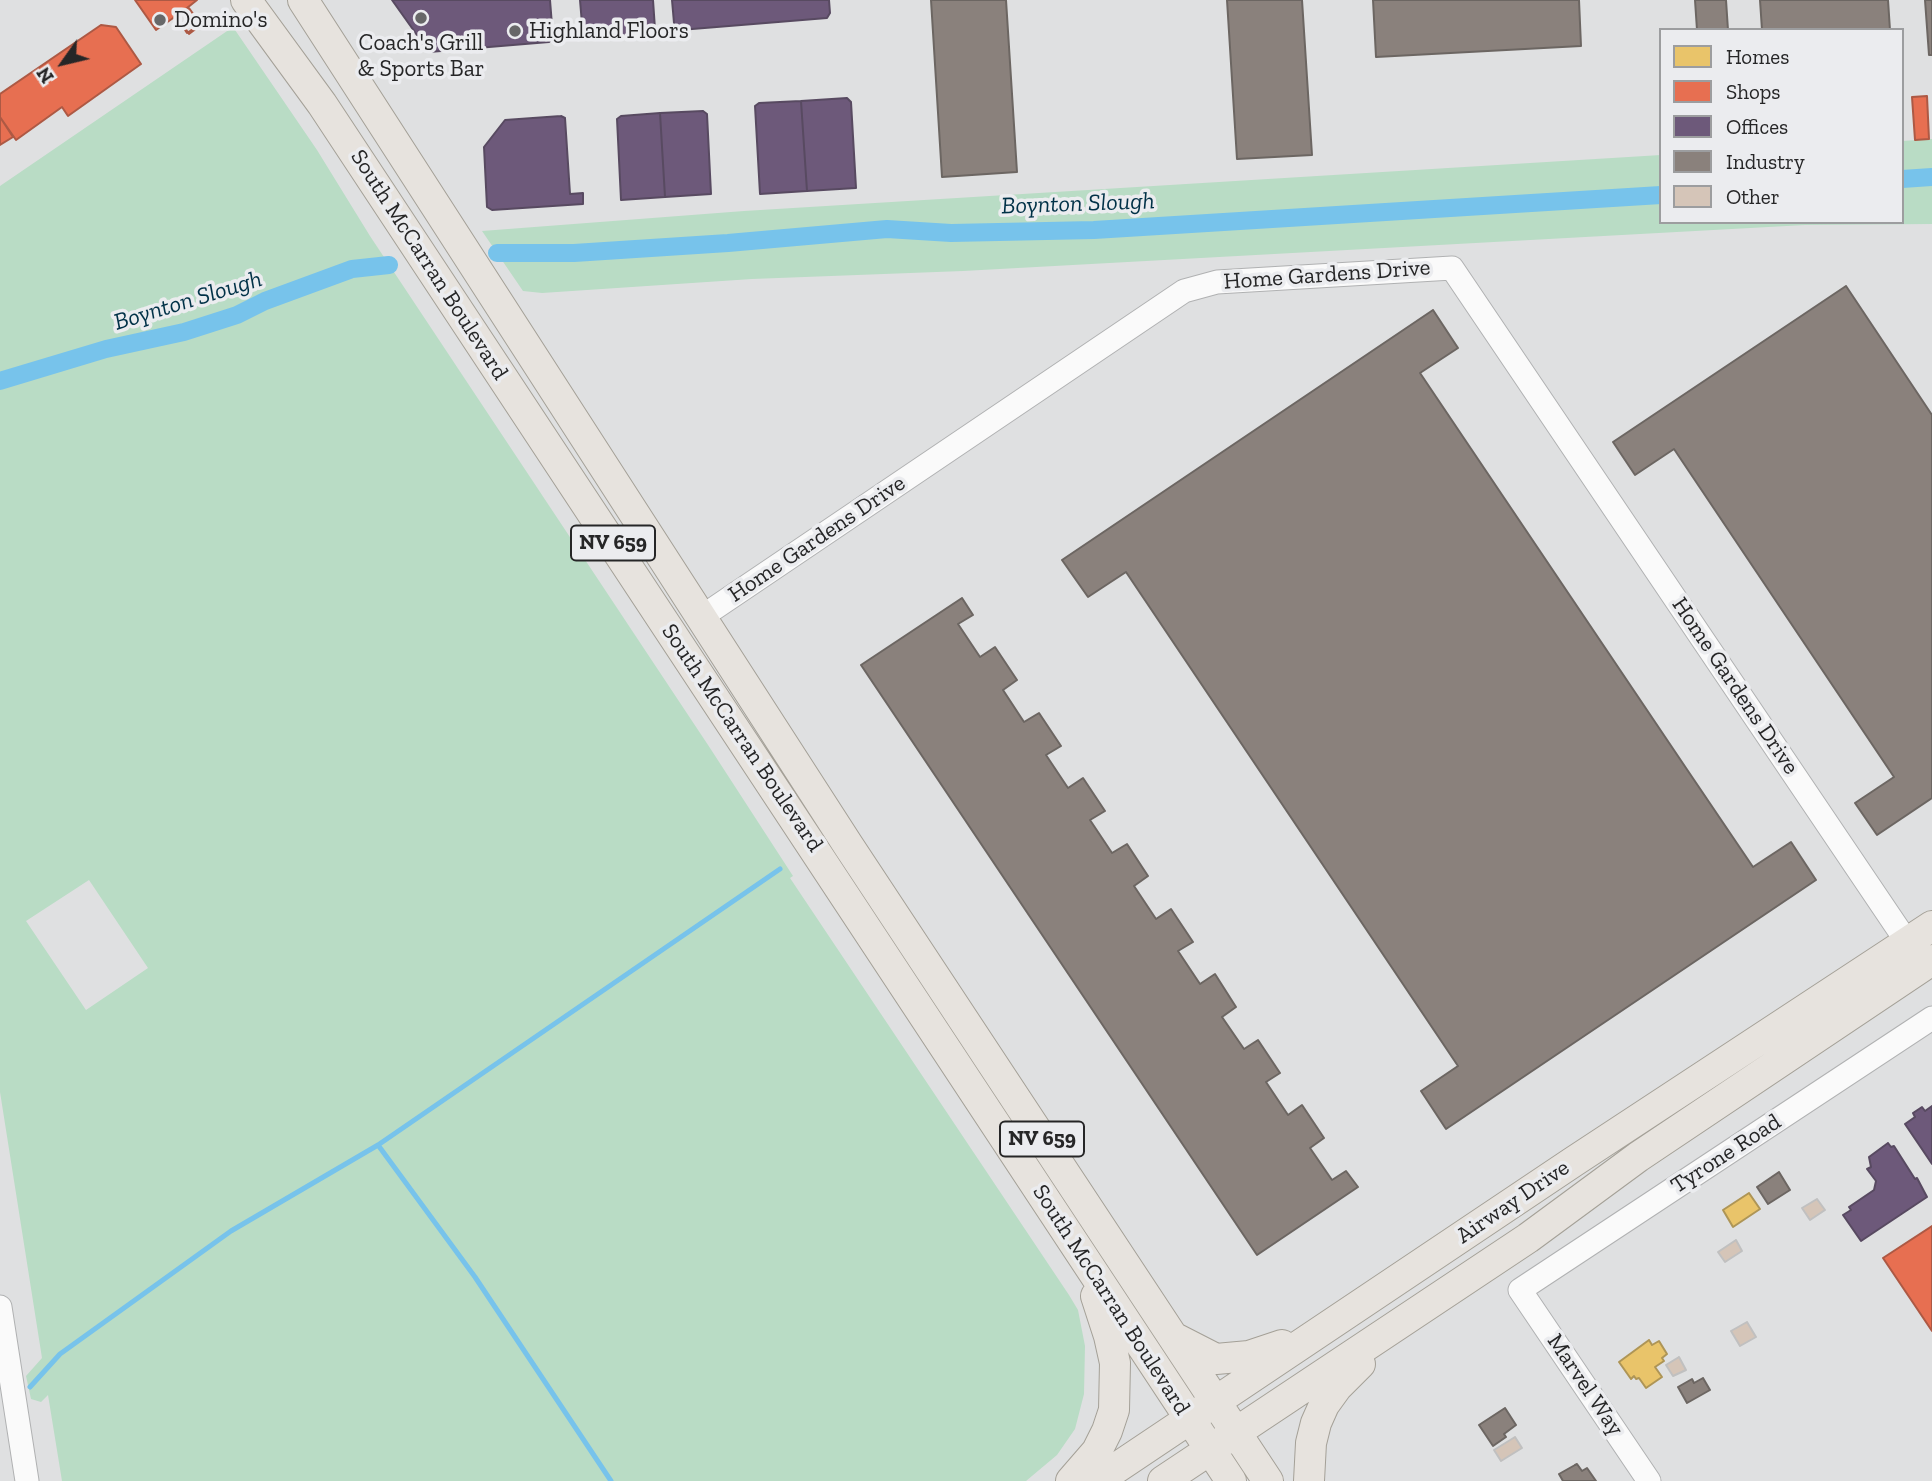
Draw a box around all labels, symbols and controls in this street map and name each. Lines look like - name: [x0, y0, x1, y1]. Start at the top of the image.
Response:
- place label: Domino's: [174, 6, 267, 34]
- marker: Coach's Grill & Sports Bar: [413, 10, 429, 26]
- marker: Domino's: [152, 12, 168, 28]
- place label: Highland Floors: [529, 17, 689, 45]
- marker: Highland Floors: [507, 23, 523, 39]
- north arrow: [28, 28, 98, 98]
- legend: [1659, 28, 1904, 224]
- place label: Coach's Grill & Sports Bar: [358, 29, 484, 83]
- text: Homes: [1726, 44, 1789, 69]
- text: N: [32, 63, 59, 87]
- text: Shops: [1726, 79, 1780, 104]
- text: Offices: [1726, 114, 1788, 139]
- street label: South McCarran Boulevard: [344, 145, 514, 385]
- text: Industry: [1726, 149, 1805, 174]
- text: Other: [1726, 184, 1780, 209]
- water label: Boynton Slough: [1001, 187, 1155, 221]
- street label: Home Gardens Drive: [1223, 254, 1431, 296]
- water label: Boynton Slough: [110, 265, 266, 337]
- street label: Home Gardens Drive: [723, 470, 911, 608]
- road number: NV 659: [571, 526, 655, 560]
- street label: Home Gardens Drive: [1666, 592, 1804, 780]
- street label: South McCarran Boulevard: [655, 619, 829, 857]
- street label: Tyrone Road: [1666, 1108, 1786, 1200]
- road number: NV 659: [1000, 1122, 1084, 1156]
- street label: Airway Drive: [1451, 1154, 1575, 1250]
- street label: South McCarran Boulevard: [1026, 1180, 1196, 1420]
- street label: Marvel Way: [1541, 1329, 1629, 1441]

